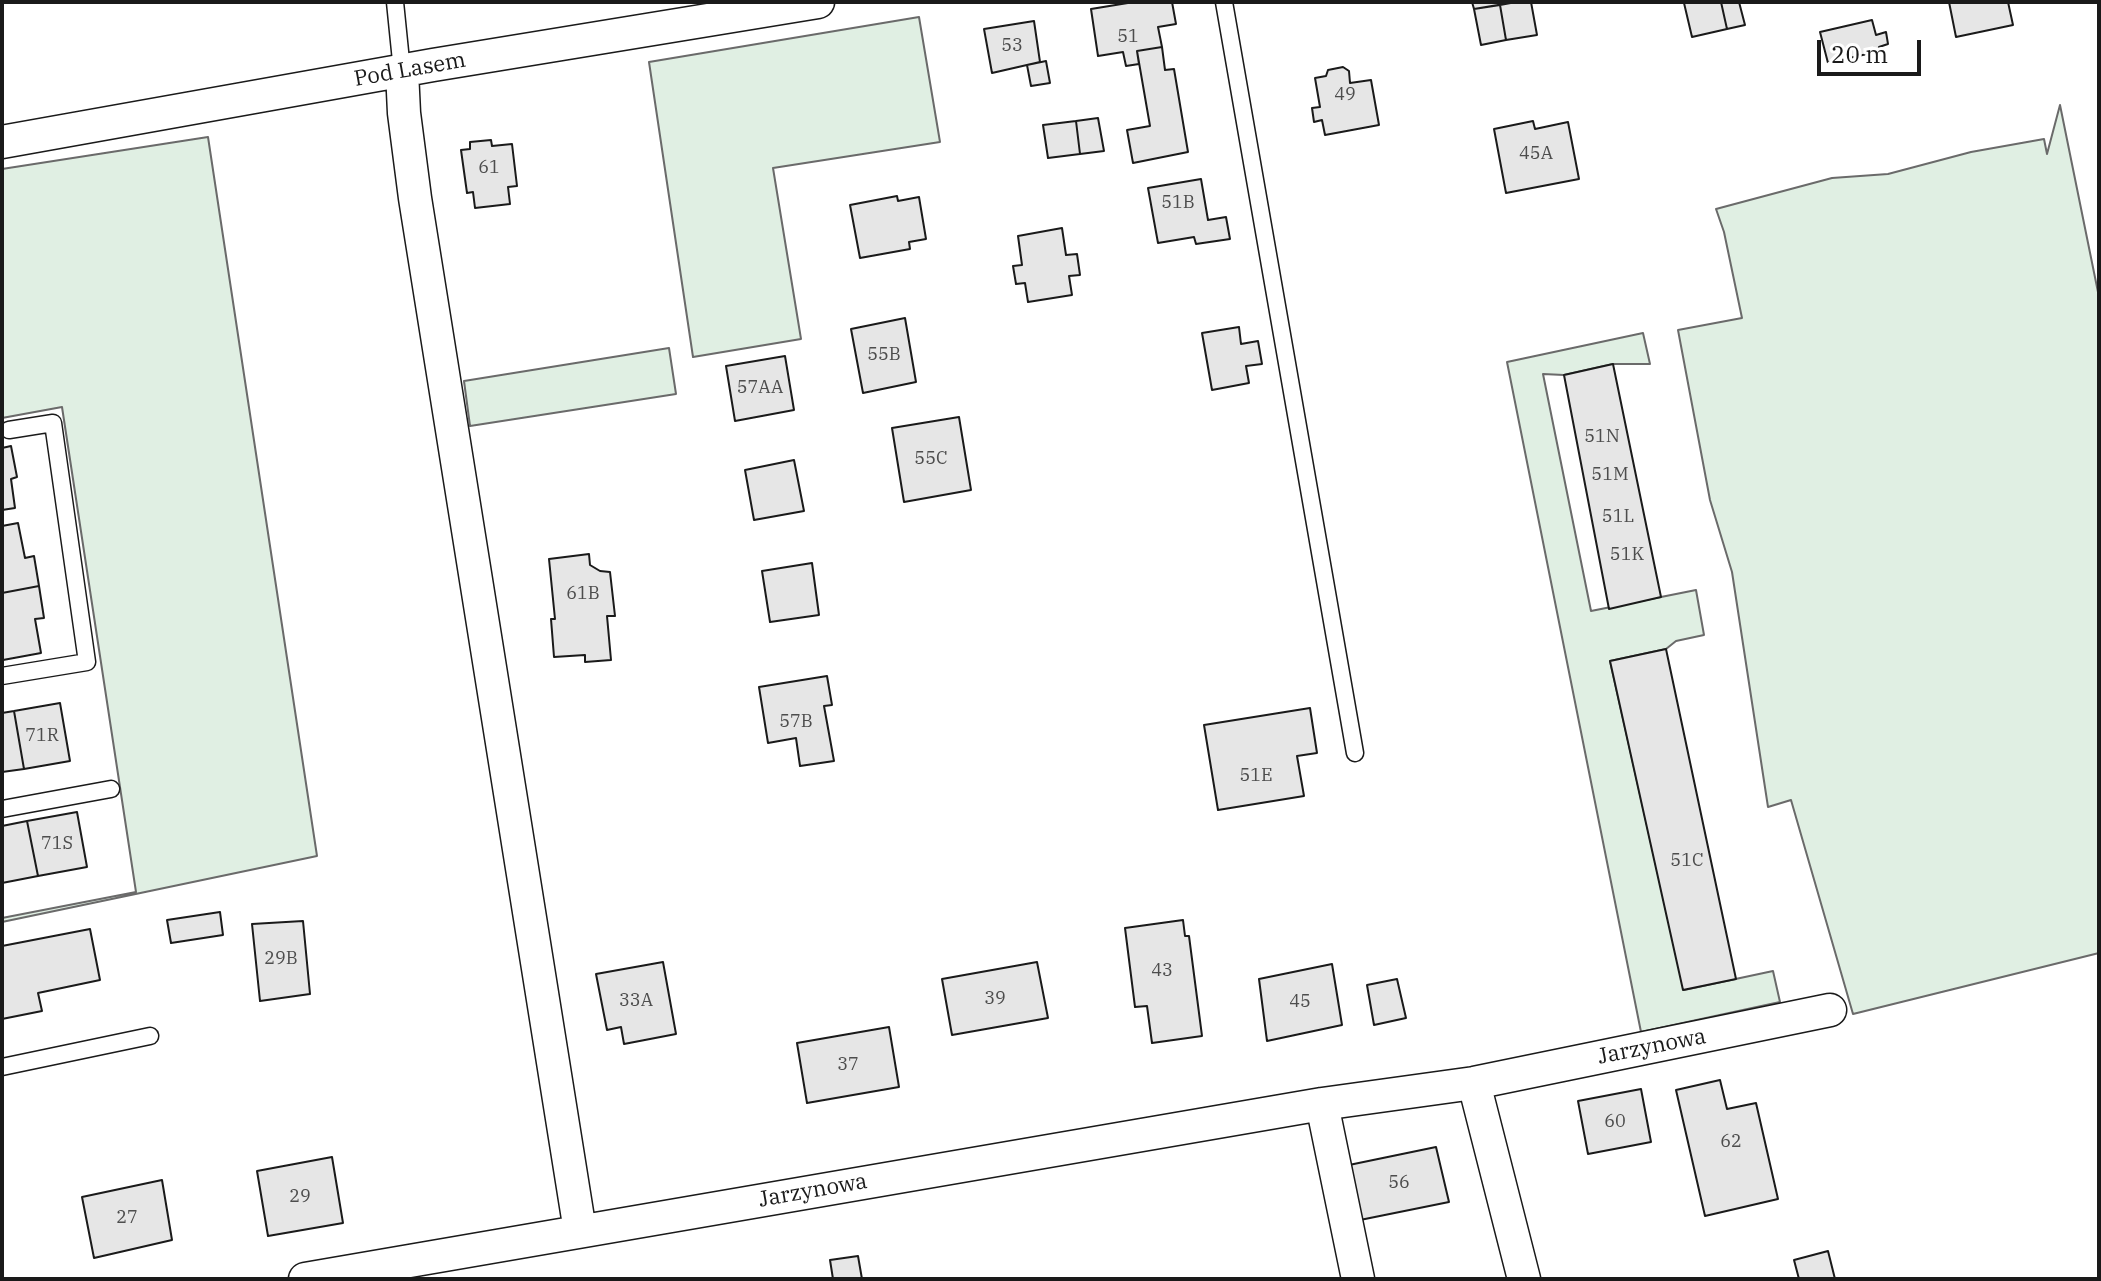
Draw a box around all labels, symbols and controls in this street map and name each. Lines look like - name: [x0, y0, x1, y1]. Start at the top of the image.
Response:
- scale bar: [1821, 24, 1925, 74]
- house number: 51: [1117, 26, 1139, 48]
- house number: 53: [1001, 35, 1023, 57]
- text: 20 m: [1831, 38, 1888, 70]
- street label: Pod Lasem: [352, 47, 468, 93]
- house number: 49: [1334, 84, 1356, 106]
- house number: 45A: [1519, 143, 1553, 165]
- house number: 61: [478, 157, 500, 179]
- house number: 51B: [1161, 192, 1195, 214]
- house number: 55B: [867, 344, 901, 366]
- house number: 57AA: [737, 377, 783, 399]
- house number: 51N: [1584, 426, 1620, 448]
- house number: 55C: [914, 448, 948, 470]
- house number: 51M: [1591, 464, 1629, 486]
- house number: 51L: [1602, 506, 1634, 528]
- house number: 51K: [1610, 544, 1644, 566]
- house number: 61B: [566, 583, 600, 605]
- house number: 57B: [779, 711, 813, 733]
- house number: 71R: [25, 725, 59, 747]
- house number: 51E: [1239, 765, 1273, 787]
- house number: 71S: [41, 833, 73, 855]
- house number: 51C: [1670, 850, 1704, 872]
- house number: 29B: [264, 948, 298, 970]
- house number: 43: [1151, 960, 1173, 982]
- house number: 39: [984, 988, 1006, 1010]
- house number: 33A: [619, 990, 653, 1012]
- house number: 45: [1289, 991, 1311, 1013]
- street label: Jarzynowa: [1596, 1024, 1708, 1070]
- house number: 37: [837, 1054, 859, 1076]
- house number: 60: [1604, 1111, 1626, 1133]
- house number: 62: [1720, 1131, 1742, 1153]
- street label: Jarzynowa: [757, 1168, 869, 1214]
- house number: 56: [1388, 1172, 1410, 1194]
- house number: 29: [289, 1186, 311, 1208]
- house number: 27: [116, 1207, 138, 1229]

